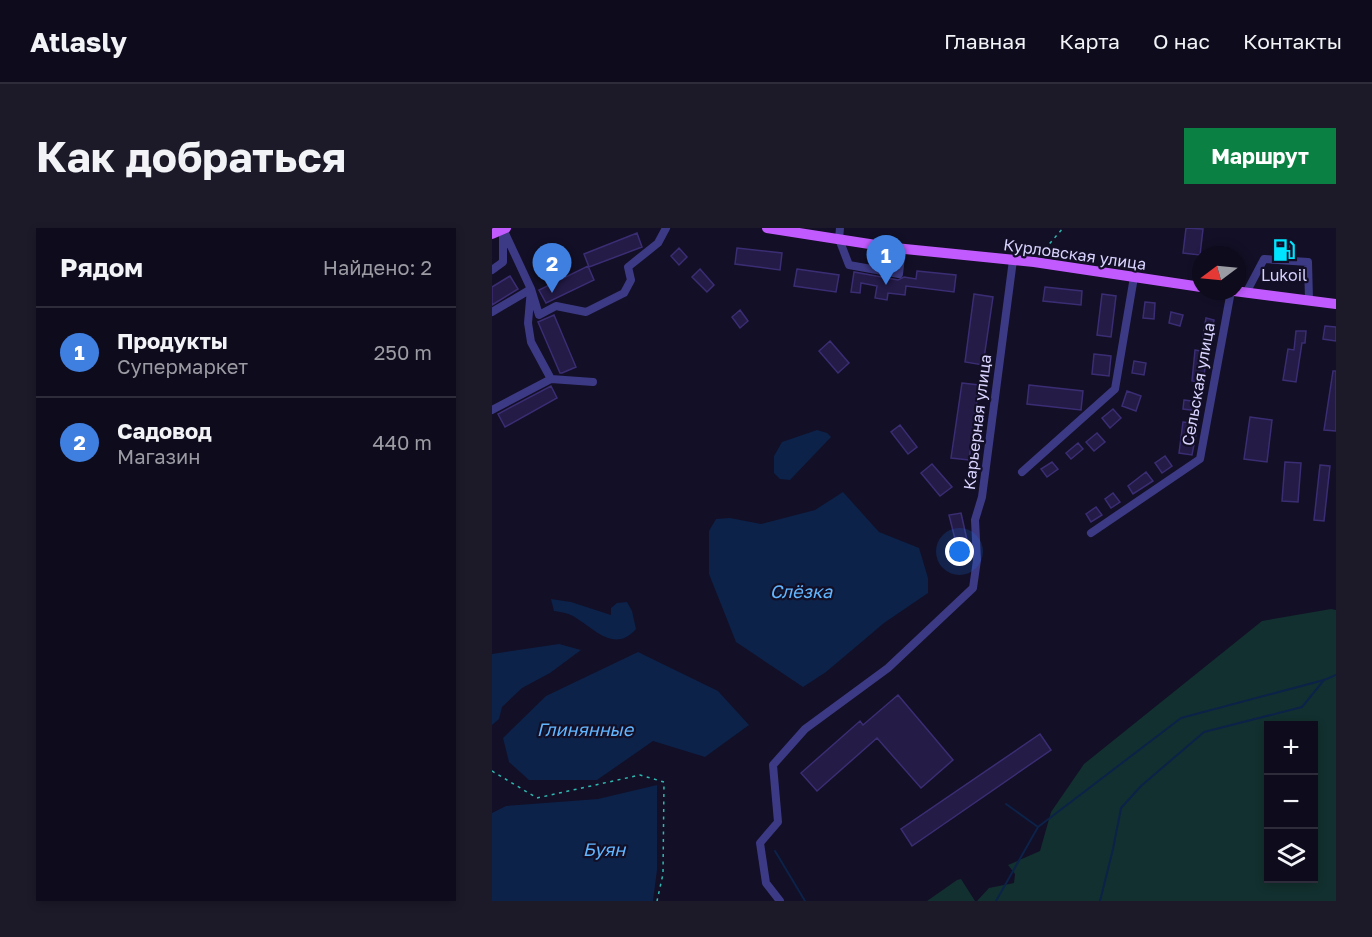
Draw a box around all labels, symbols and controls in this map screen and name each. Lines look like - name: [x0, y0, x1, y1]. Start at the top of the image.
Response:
- text: Atlasly: [30, 25, 127, 58]
- text: Главная: [944, 28, 1026, 54]
- text: Карта: [1059, 28, 1120, 54]
- text: О нас: [1153, 28, 1210, 54]
- text: Контакты: [1243, 28, 1342, 54]
- button: Маршрут: [1184, 128, 1336, 184]
- text: Как добраться: [36, 131, 346, 181]
- street label: Курловская улица: [1002, 234, 1148, 274]
- pin: 1: [866, 236, 906, 285]
- fuel station icon: Lukoil: [1271, 237, 1297, 263]
- pin: 2: [532, 244, 572, 293]
- north arrow: [1192, 246, 1246, 300]
- text: Рядом: [60, 252, 143, 283]
- text: Найдено: 2: [323, 255, 432, 279]
- place label: Lukoil: [1261, 265, 1307, 285]
- street label: Сельская улица: [1177, 321, 1219, 447]
- text: Продукты: [117, 327, 228, 354]
- text: 1: [74, 340, 85, 364]
- text: 250 m: [374, 340, 432, 364]
- street label: Карьерная улица: [959, 353, 995, 491]
- text: Супермаркет: [117, 354, 248, 378]
- text: Садовод: [117, 417, 212, 444]
- text: 2: [73, 430, 86, 454]
- text: 440 m: [373, 430, 432, 454]
- text: Магазин: [117, 444, 201, 468]
- your location: [945, 537, 974, 566]
- water label: Слёзка: [770, 580, 833, 602]
- water label: Глинянные: [537, 718, 635, 740]
- map controls: [1264, 721, 1318, 883]
- button: +: [1264, 721, 1318, 775]
- button: −: [1264, 775, 1318, 829]
- button: layers: [1264, 829, 1318, 883]
- water label: Буян: [583, 838, 626, 860]

